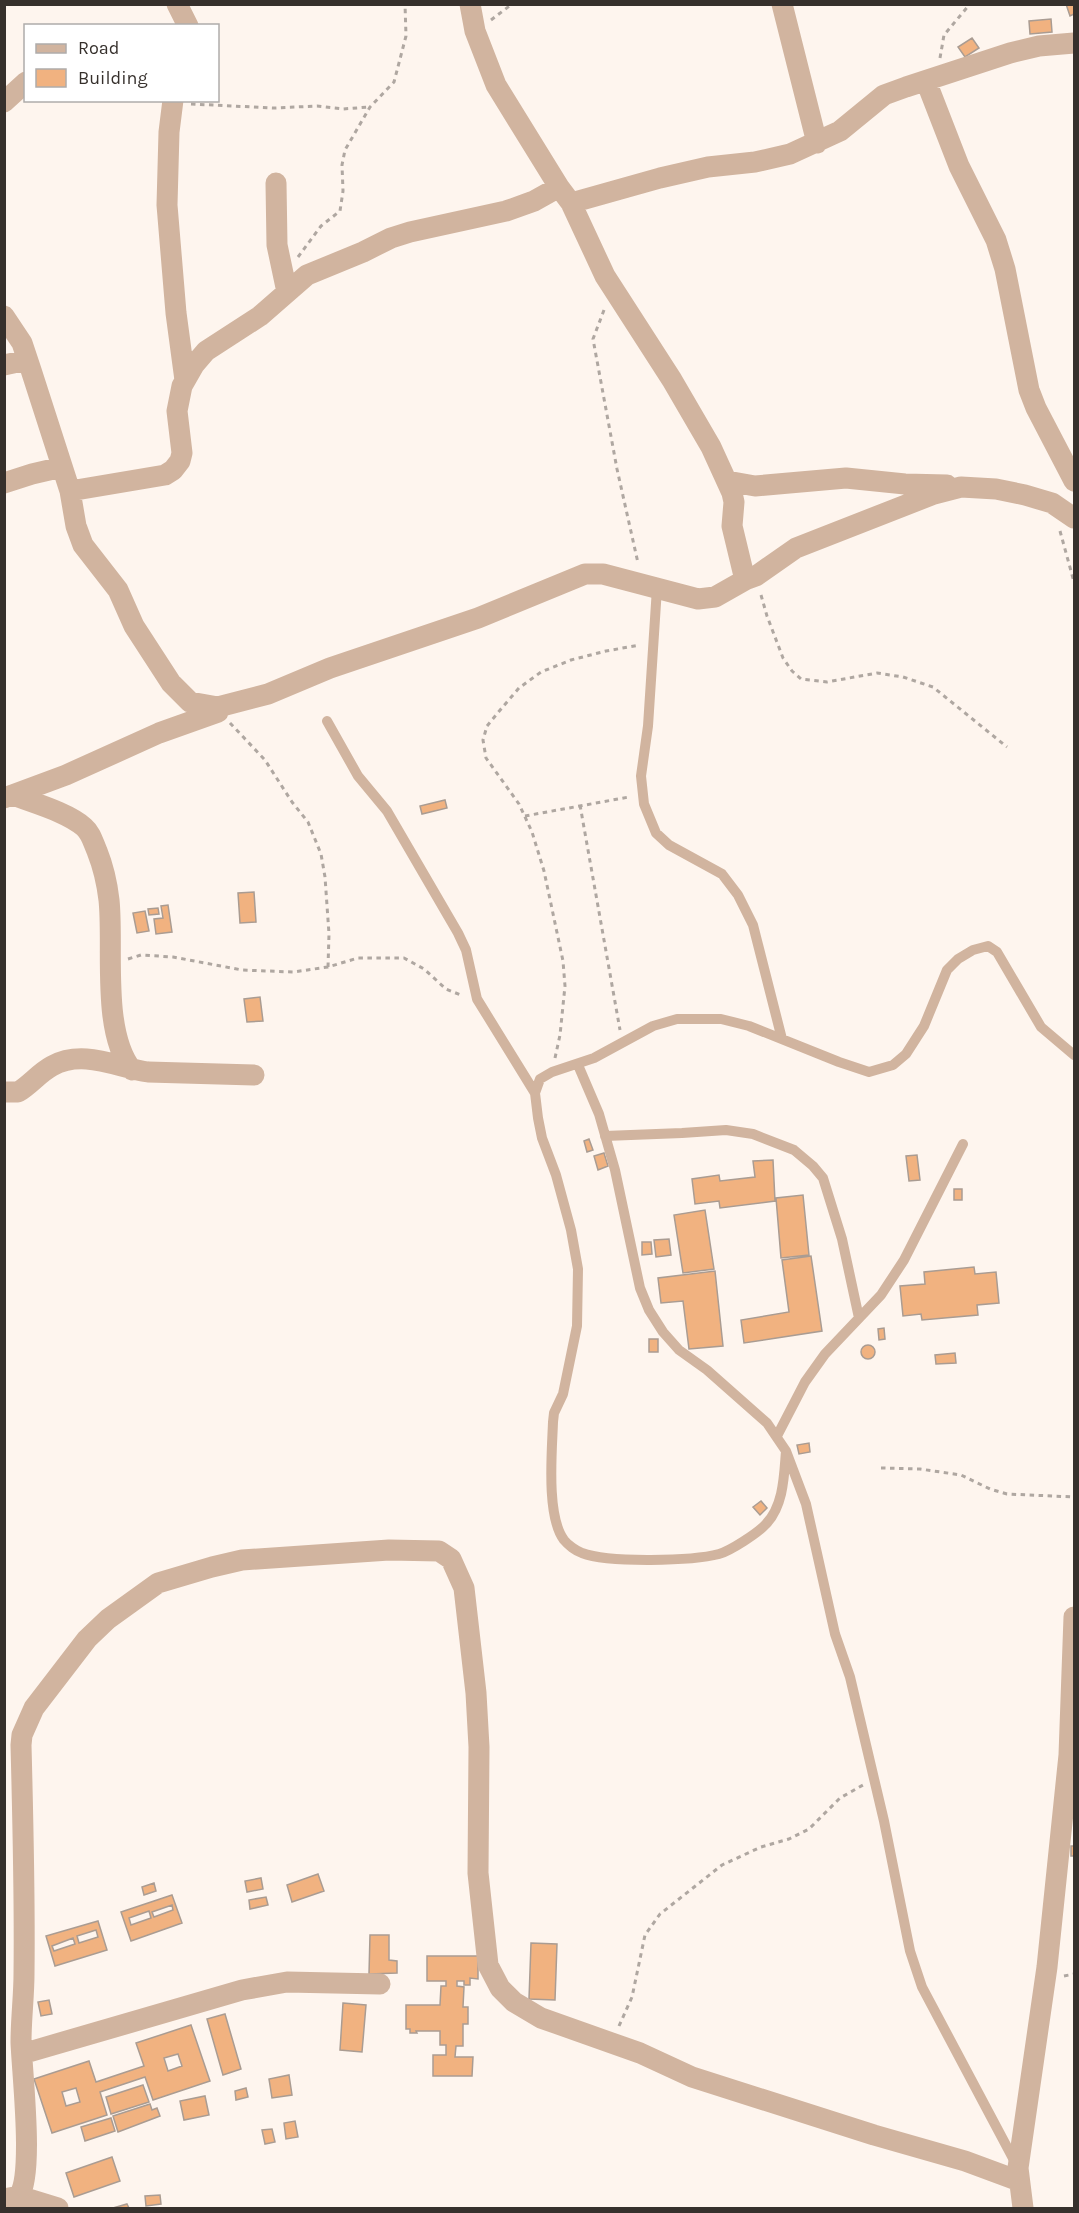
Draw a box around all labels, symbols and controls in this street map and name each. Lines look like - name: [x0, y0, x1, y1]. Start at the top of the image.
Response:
- legend: [24, 24, 219, 102]
- text: Road: [78, 37, 119, 59]
- text: Building: [78, 67, 148, 89]

